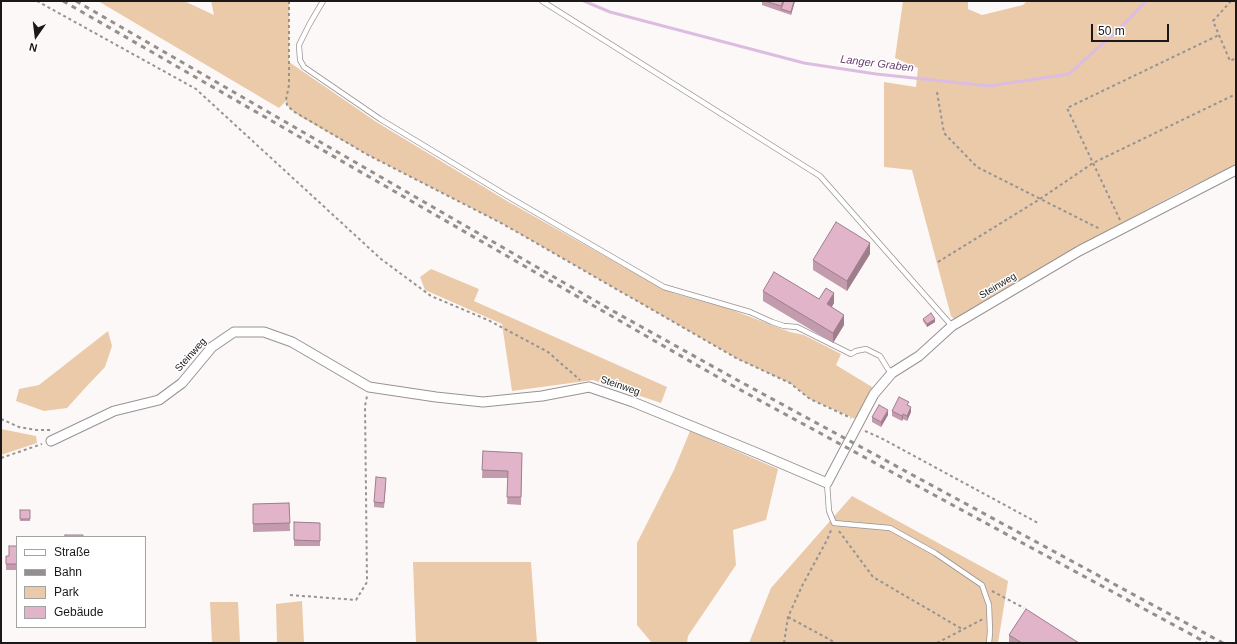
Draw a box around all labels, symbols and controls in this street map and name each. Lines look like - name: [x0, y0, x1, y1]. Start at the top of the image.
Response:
- north arrow: [16, 16, 56, 56]
- scale bar: [1093, 16, 1171, 42]
- text: 50 m: [1098, 24, 1125, 38]
- text: N: [28, 41, 38, 54]
- water label: Langer Graben: [839, 53, 915, 75]
- street label: Steinweg: [977, 270, 1019, 302]
- street label: Steinweg: [173, 336, 209, 374]
- street label: Steinweg: [599, 374, 641, 398]
- legend: [16, 536, 146, 628]
- text: Straße: [54, 545, 90, 559]
- text: Bahn: [54, 565, 82, 579]
- text: Park: [54, 585, 79, 599]
- text: Gebäude: [54, 605, 103, 619]

